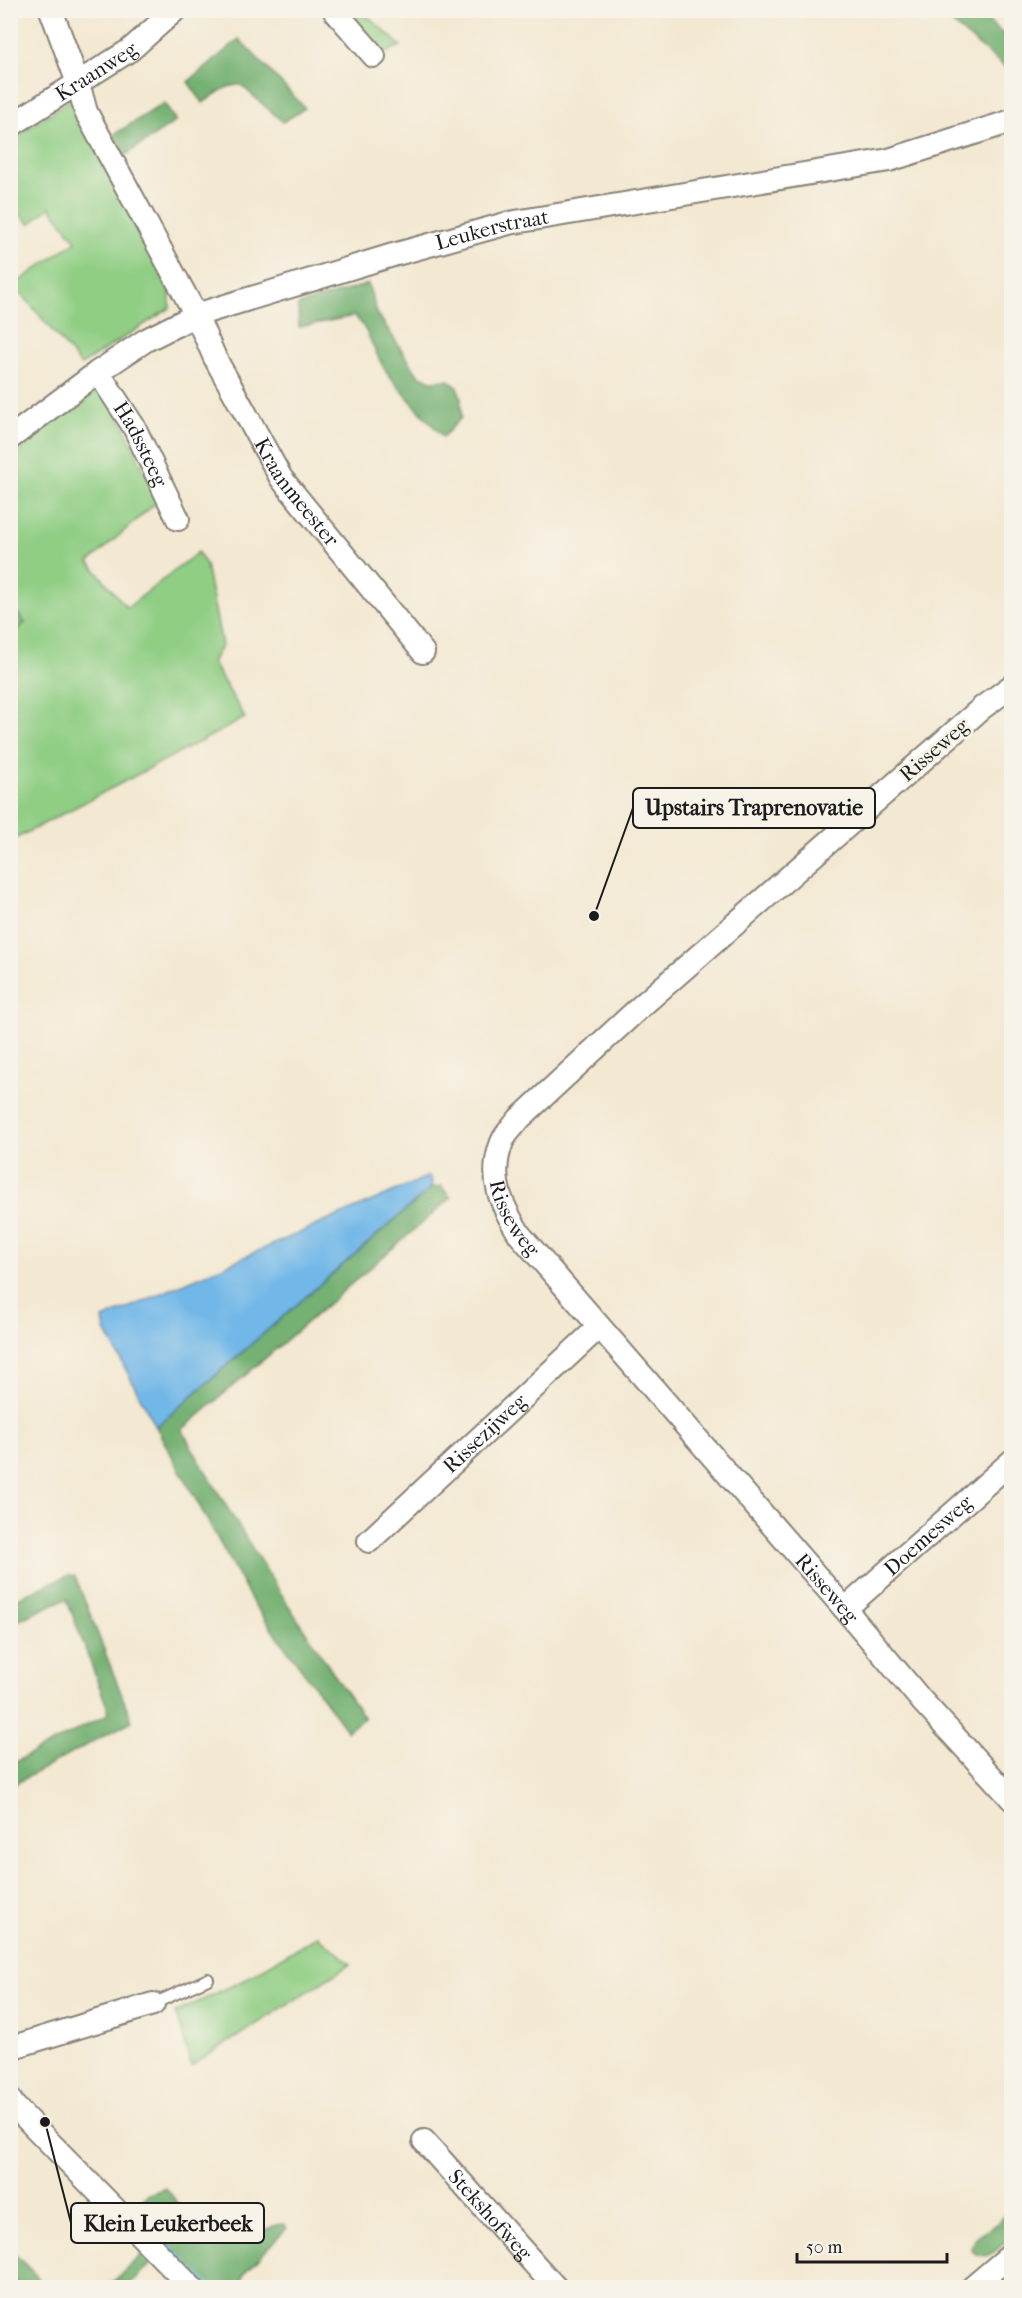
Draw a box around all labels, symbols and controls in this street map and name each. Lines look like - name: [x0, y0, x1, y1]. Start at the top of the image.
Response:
- street label: Kraanweg: [51, 36, 143, 106]
- street label: Leukerstraat: [433, 205, 551, 255]
- street label: Hadssteeg: [109, 397, 173, 491]
- street label: Kraanmeester: [249, 434, 344, 551]
- street label: Risseweg: [894, 713, 974, 787]
- callout: Upstairs Traprenovatie: [633, 788, 875, 828]
- text: Upstairs Traprenovatie: [644, 795, 863, 821]
- street label: Risseweg: [485, 1178, 545, 1262]
- street label: Rissezijweg: [438, 1388, 532, 1478]
- street label: Doemesweg: [879, 1490, 978, 1581]
- street label: Risseweg: [790, 1549, 864, 1628]
- street label: Stekshofweg: [443, 2164, 537, 2265]
- callout: Klein Leukerbeek: [71, 2203, 264, 2243]
- text: Klein Leukerbeek: [83, 2211, 253, 2237]
- scale bar: [797, 2226, 947, 2264]
- text: 50 m: [806, 2237, 843, 2258]

